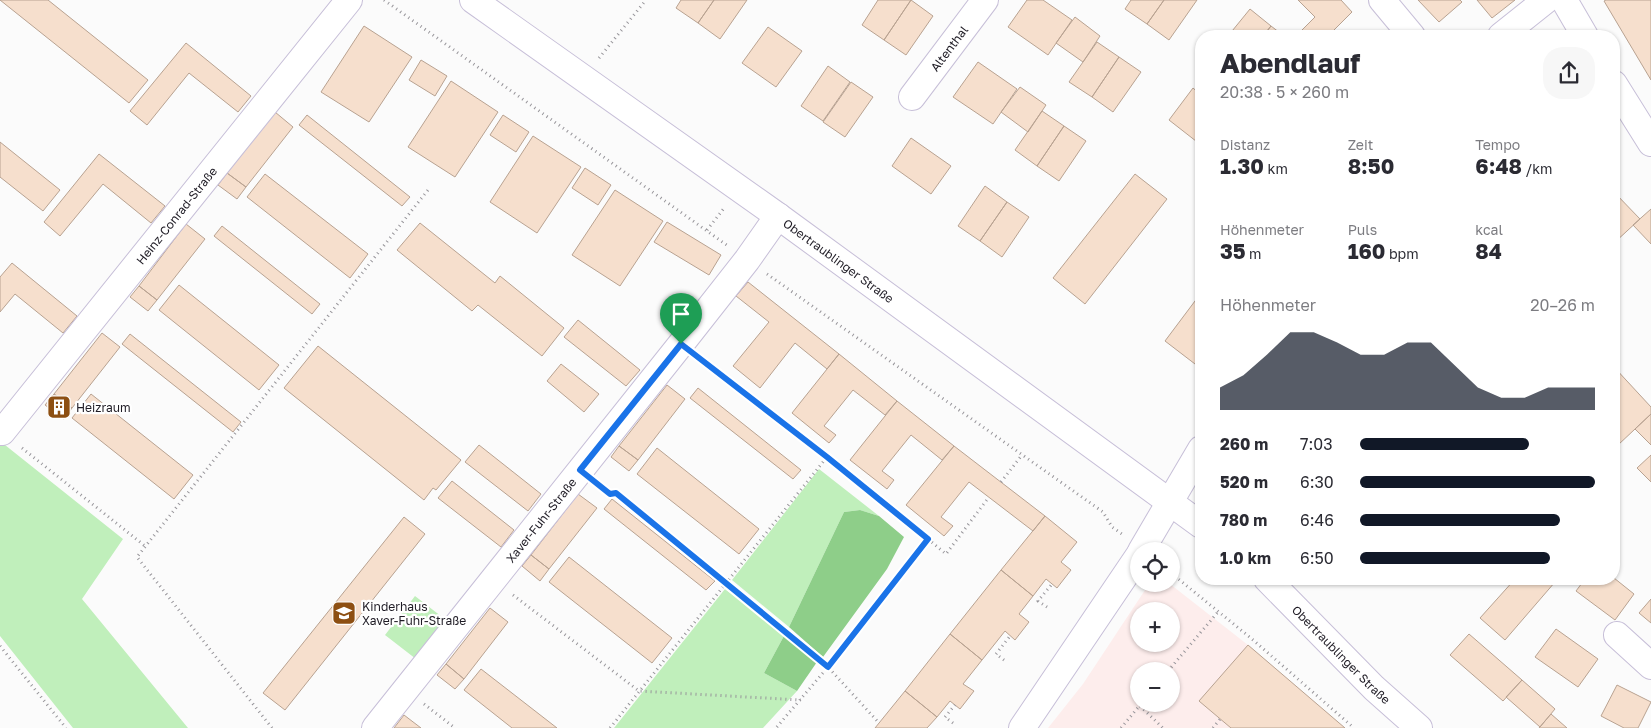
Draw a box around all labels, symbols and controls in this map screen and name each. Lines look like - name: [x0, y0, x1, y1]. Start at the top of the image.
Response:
- street label: Altenthal: [927, 22, 971, 74]
- text: Abendlauf: [1220, 46, 1360, 79]
- button: share: [1543, 47, 1595, 99]
- text: 20:38 · 5 × 260 m: [1220, 82, 1349, 102]
- text: Distanz: [1220, 136, 1270, 153]
- text: Zeit: [1348, 136, 1373, 153]
- text: Tempo: [1475, 136, 1520, 153]
- text: 1.30: [1220, 153, 1264, 179]
- text: 8:50: [1348, 153, 1394, 179]
- text: 6:48: [1475, 153, 1522, 179]
- text: km: [1264, 160, 1288, 177]
- text: /km: [1522, 160, 1552, 177]
- street label: Heinz-Conrad-Straße: [132, 163, 220, 267]
- street label: Obertraublinger Straße: [781, 215, 897, 306]
- text: Höhenmeter: [1220, 221, 1304, 238]
- text: Puls: [1348, 221, 1377, 238]
- text: kcal: [1475, 221, 1503, 238]
- text: 35: [1220, 238, 1246, 264]
- text: 160: [1348, 238, 1385, 264]
- text: 84: [1475, 238, 1502, 264]
- text: m: [1246, 245, 1262, 262]
- text: bpm: [1385, 245, 1419, 262]
- pin: [660, 293, 702, 344]
- text: Höhenmeter: [1220, 295, 1316, 315]
- text: 20–26 m: [1530, 295, 1595, 315]
- icon: arrive: [667, 300, 695, 328]
- building icon: Heizraum: [46, 394, 72, 420]
- place label: Heizraum: [76, 400, 131, 415]
- text: 260 m: [1220, 434, 1268, 454]
- text: 7:03: [1300, 434, 1333, 454]
- text: 520 m: [1220, 472, 1268, 492]
- text: 6:30: [1300, 472, 1334, 492]
- street label: Xaver-Fuhr-Straße: [502, 475, 579, 565]
- text: 780 m: [1220, 510, 1267, 530]
- text: 6:46: [1300, 510, 1334, 530]
- map controls: [1130, 542, 1180, 712]
- button: locate: [1130, 542, 1180, 592]
- text: 1.0 km: [1220, 548, 1271, 568]
- text: 6:50: [1300, 548, 1334, 568]
- place label: Kinderhaus Xaver-Fuhr-Straße: [362, 599, 466, 628]
- school or university icon: Kinderhaus Xaver-Fuhr-Straße: [331, 600, 357, 626]
- button: +: [1130, 602, 1180, 652]
- street label: Obertraublinger Straße: [1289, 602, 1394, 707]
- button: −: [1130, 662, 1180, 712]

